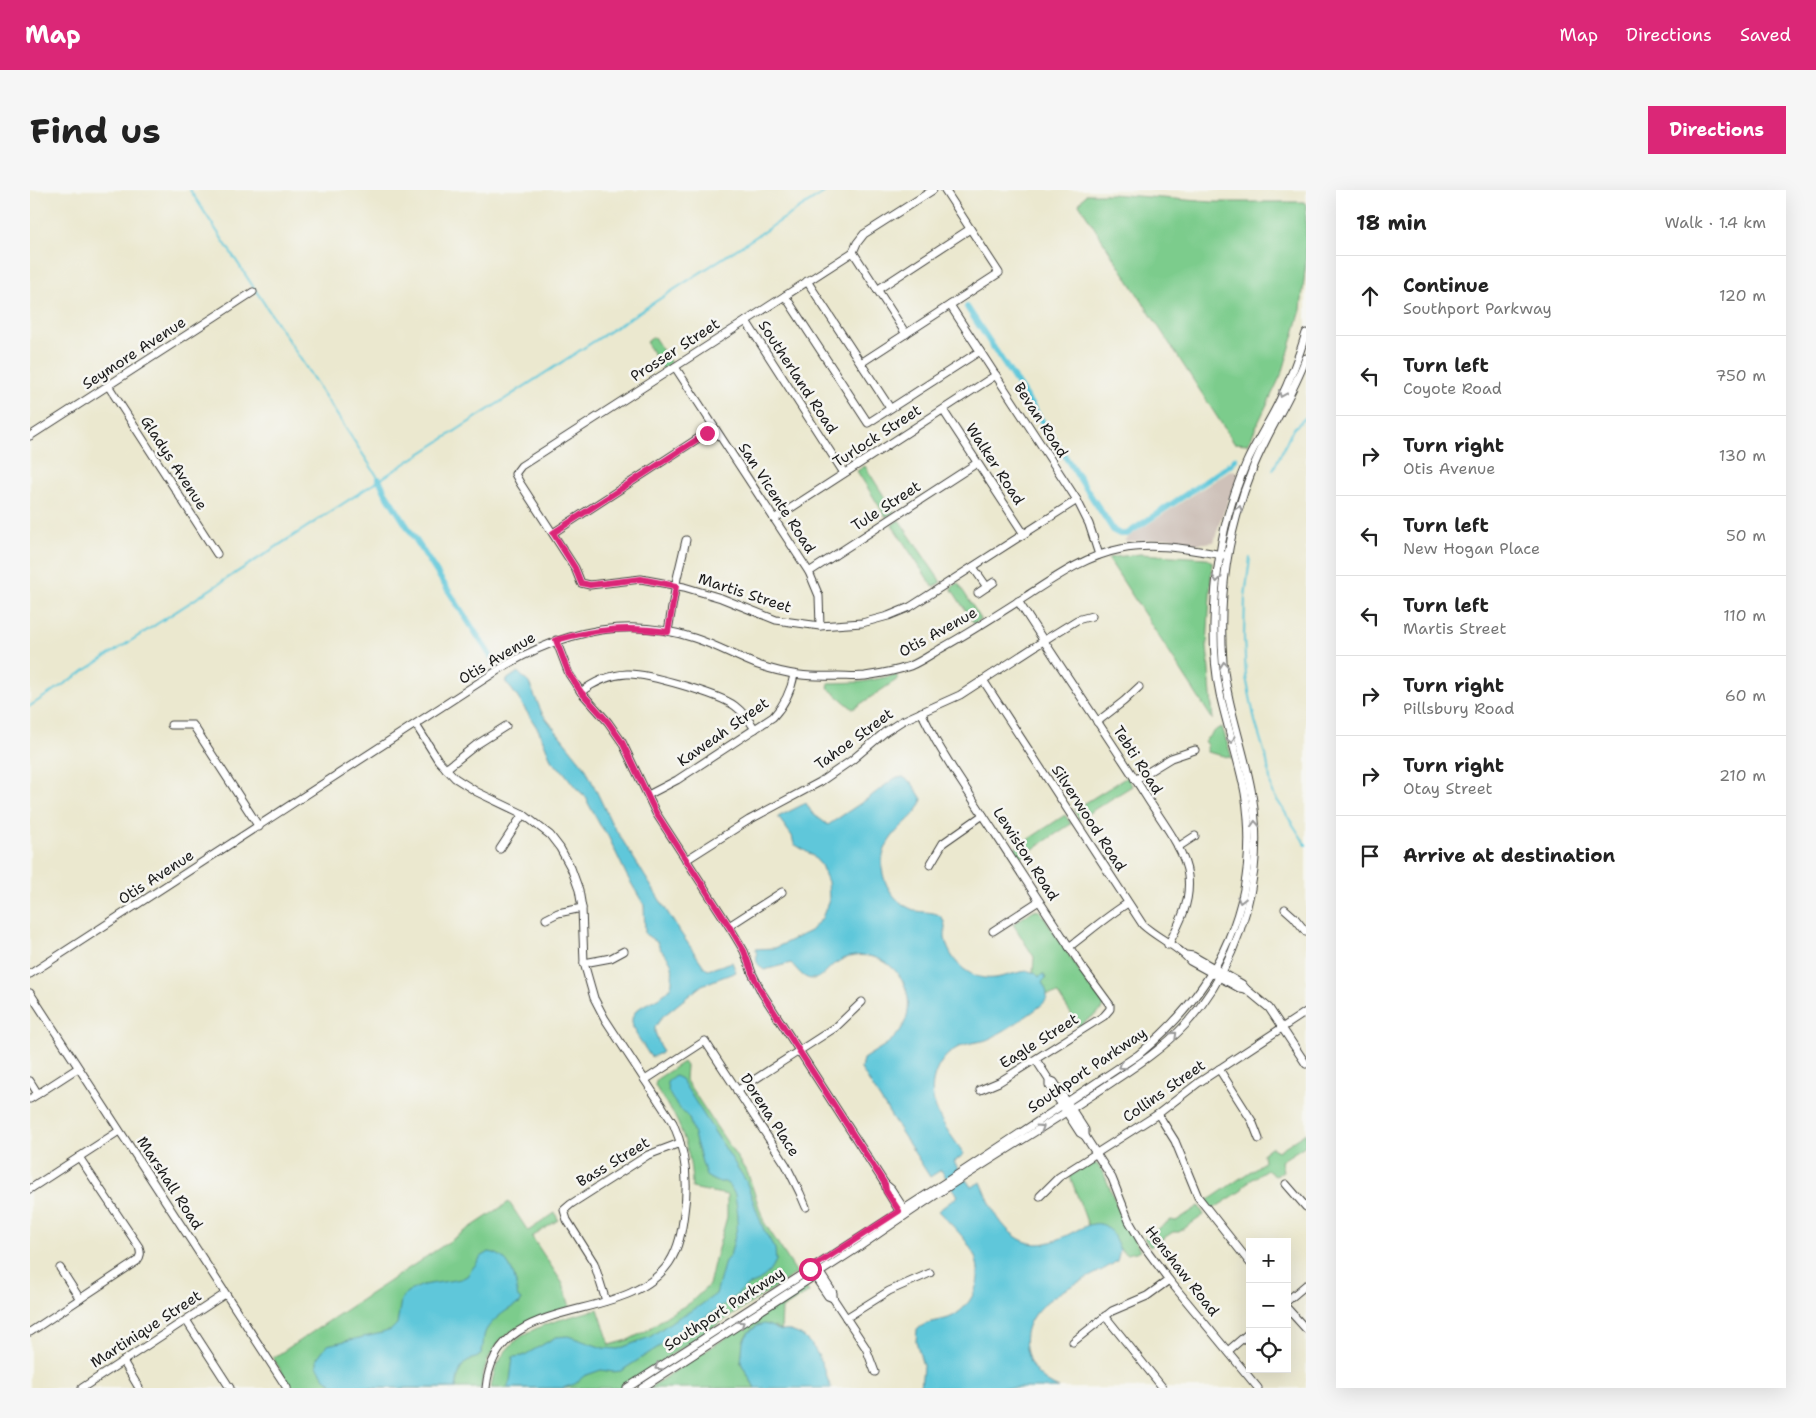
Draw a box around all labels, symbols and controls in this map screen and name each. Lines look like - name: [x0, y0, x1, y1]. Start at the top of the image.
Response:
- text: Map: [25, 19, 81, 51]
- text: Map: [1560, 23, 1598, 47]
- text: Directions: [1626, 23, 1712, 47]
- text: Saved: [1740, 23, 1791, 47]
- button: Directions: [1648, 106, 1786, 154]
- text: Find us: [30, 107, 161, 154]
- text: 18 min: [1356, 209, 1427, 237]
- text: Walk · 1.4 km: [1665, 212, 1766, 233]
- text: Continue: [1403, 273, 1489, 298]
- icon: ahead: [1356, 282, 1384, 310]
- text: 120 m: [1719, 285, 1766, 306]
- text: Southport Parkway: [1403, 298, 1552, 319]
- street label: Seymore Avenue: [78, 312, 190, 394]
- street label: Prosser Street: [627, 314, 723, 386]
- street label: Southerland Road: [754, 316, 842, 438]
- text: Turn left: [1403, 353, 1489, 378]
- icon: left: [1356, 362, 1384, 390]
- text: 750 m: [1715, 365, 1766, 386]
- text: Coyote Road: [1403, 378, 1502, 399]
- street label: Bevan Road: [1009, 379, 1073, 462]
- one-way arrow: [1278, 389, 1289, 398]
- street label: Turlock Street: [829, 400, 925, 472]
- street label: Gladys Avenue: [136, 412, 212, 514]
- street label: Walker Road: [961, 419, 1029, 509]
- route end: [696, 422, 719, 445]
- text: Turn right: [1403, 433, 1504, 458]
- street label: San Vicente Road: [734, 439, 821, 558]
- icon: right: [1356, 442, 1384, 470]
- text: 130 m: [1719, 445, 1766, 466]
- text: Otis Avenue: [1403, 458, 1495, 479]
- street label: Tule Street: [848, 476, 924, 536]
- one-way arrow: [1234, 505, 1244, 514]
- text: Turn left: [1403, 513, 1489, 538]
- icon: left: [1356, 522, 1384, 550]
- text: 50 m: [1726, 525, 1766, 546]
- text: New Hogan Place: [1403, 538, 1540, 559]
- street label: Martis Street: [696, 569, 794, 617]
- one-way arrow: [1212, 575, 1223, 583]
- text: Turn left: [1403, 593, 1489, 618]
- street label: Otis Avenue: [895, 602, 981, 662]
- icon: left: [1356, 602, 1384, 630]
- text: 110 m: [1723, 605, 1766, 626]
- text: Martis Street: [1403, 618, 1506, 639]
- street label: Otis Avenue: [455, 627, 539, 689]
- one-way arrow: [1219, 661, 1230, 669]
- text: Turn right: [1403, 673, 1504, 698]
- icon: right: [1356, 682, 1384, 710]
- text: 60 m: [1725, 685, 1766, 706]
- street label: Kaweah Street: [673, 693, 773, 771]
- text: Pillsbury Road: [1403, 698, 1514, 719]
- street label: Tahoe Street: [811, 704, 897, 774]
- street label: Tebti Road: [1108, 722, 1168, 798]
- one-way arrow: [1225, 735, 1236, 744]
- text: Turn right: [1403, 753, 1504, 778]
- street label: Silverwood Road: [1047, 761, 1131, 875]
- icon: right: [1356, 762, 1384, 790]
- text: 210 m: [1719, 765, 1766, 786]
- text: Otay Street: [1403, 778, 1493, 799]
- street label: Lewiston Road: [988, 804, 1064, 905]
- one-way arrow: [1250, 820, 1260, 828]
- icon: arrive: [1356, 842, 1384, 870]
- text: Arrive at destination: [1403, 843, 1615, 868]
- street label: Otis Avenue: [114, 845, 198, 909]
- one-way arrow: [1236, 895, 1247, 904]
- street label: Eagle Street: [996, 1009, 1082, 1073]
- street label: Southport Parkway: [1024, 1023, 1150, 1117]
- one-way arrow: [1168, 1032, 1177, 1041]
- street label: Collins Street: [1119, 1055, 1209, 1127]
- one-way arrow: [1118, 1060, 1127, 1069]
- street label: Dorena Place: [736, 1070, 804, 1160]
- one-way arrow: [1035, 1125, 1044, 1135]
- street label: Bass Street: [573, 1132, 653, 1192]
- street label: Marshall Road: [132, 1133, 208, 1234]
- street label: Henshaw Road: [1140, 1222, 1224, 1321]
- map controls: [1246, 1238, 1291, 1373]
- button: +: [1246, 1238, 1291, 1283]
- route start: [799, 1258, 822, 1281]
- street label: Southport Parkway: [660, 1263, 788, 1355]
- button: −: [1246, 1283, 1291, 1328]
- street label: Martinique Street: [87, 1286, 205, 1372]
- one-way arrow: [736, 1320, 745, 1330]
- button: locate: [1246, 1328, 1291, 1373]
- one-way arrow: [655, 1361, 664, 1371]

